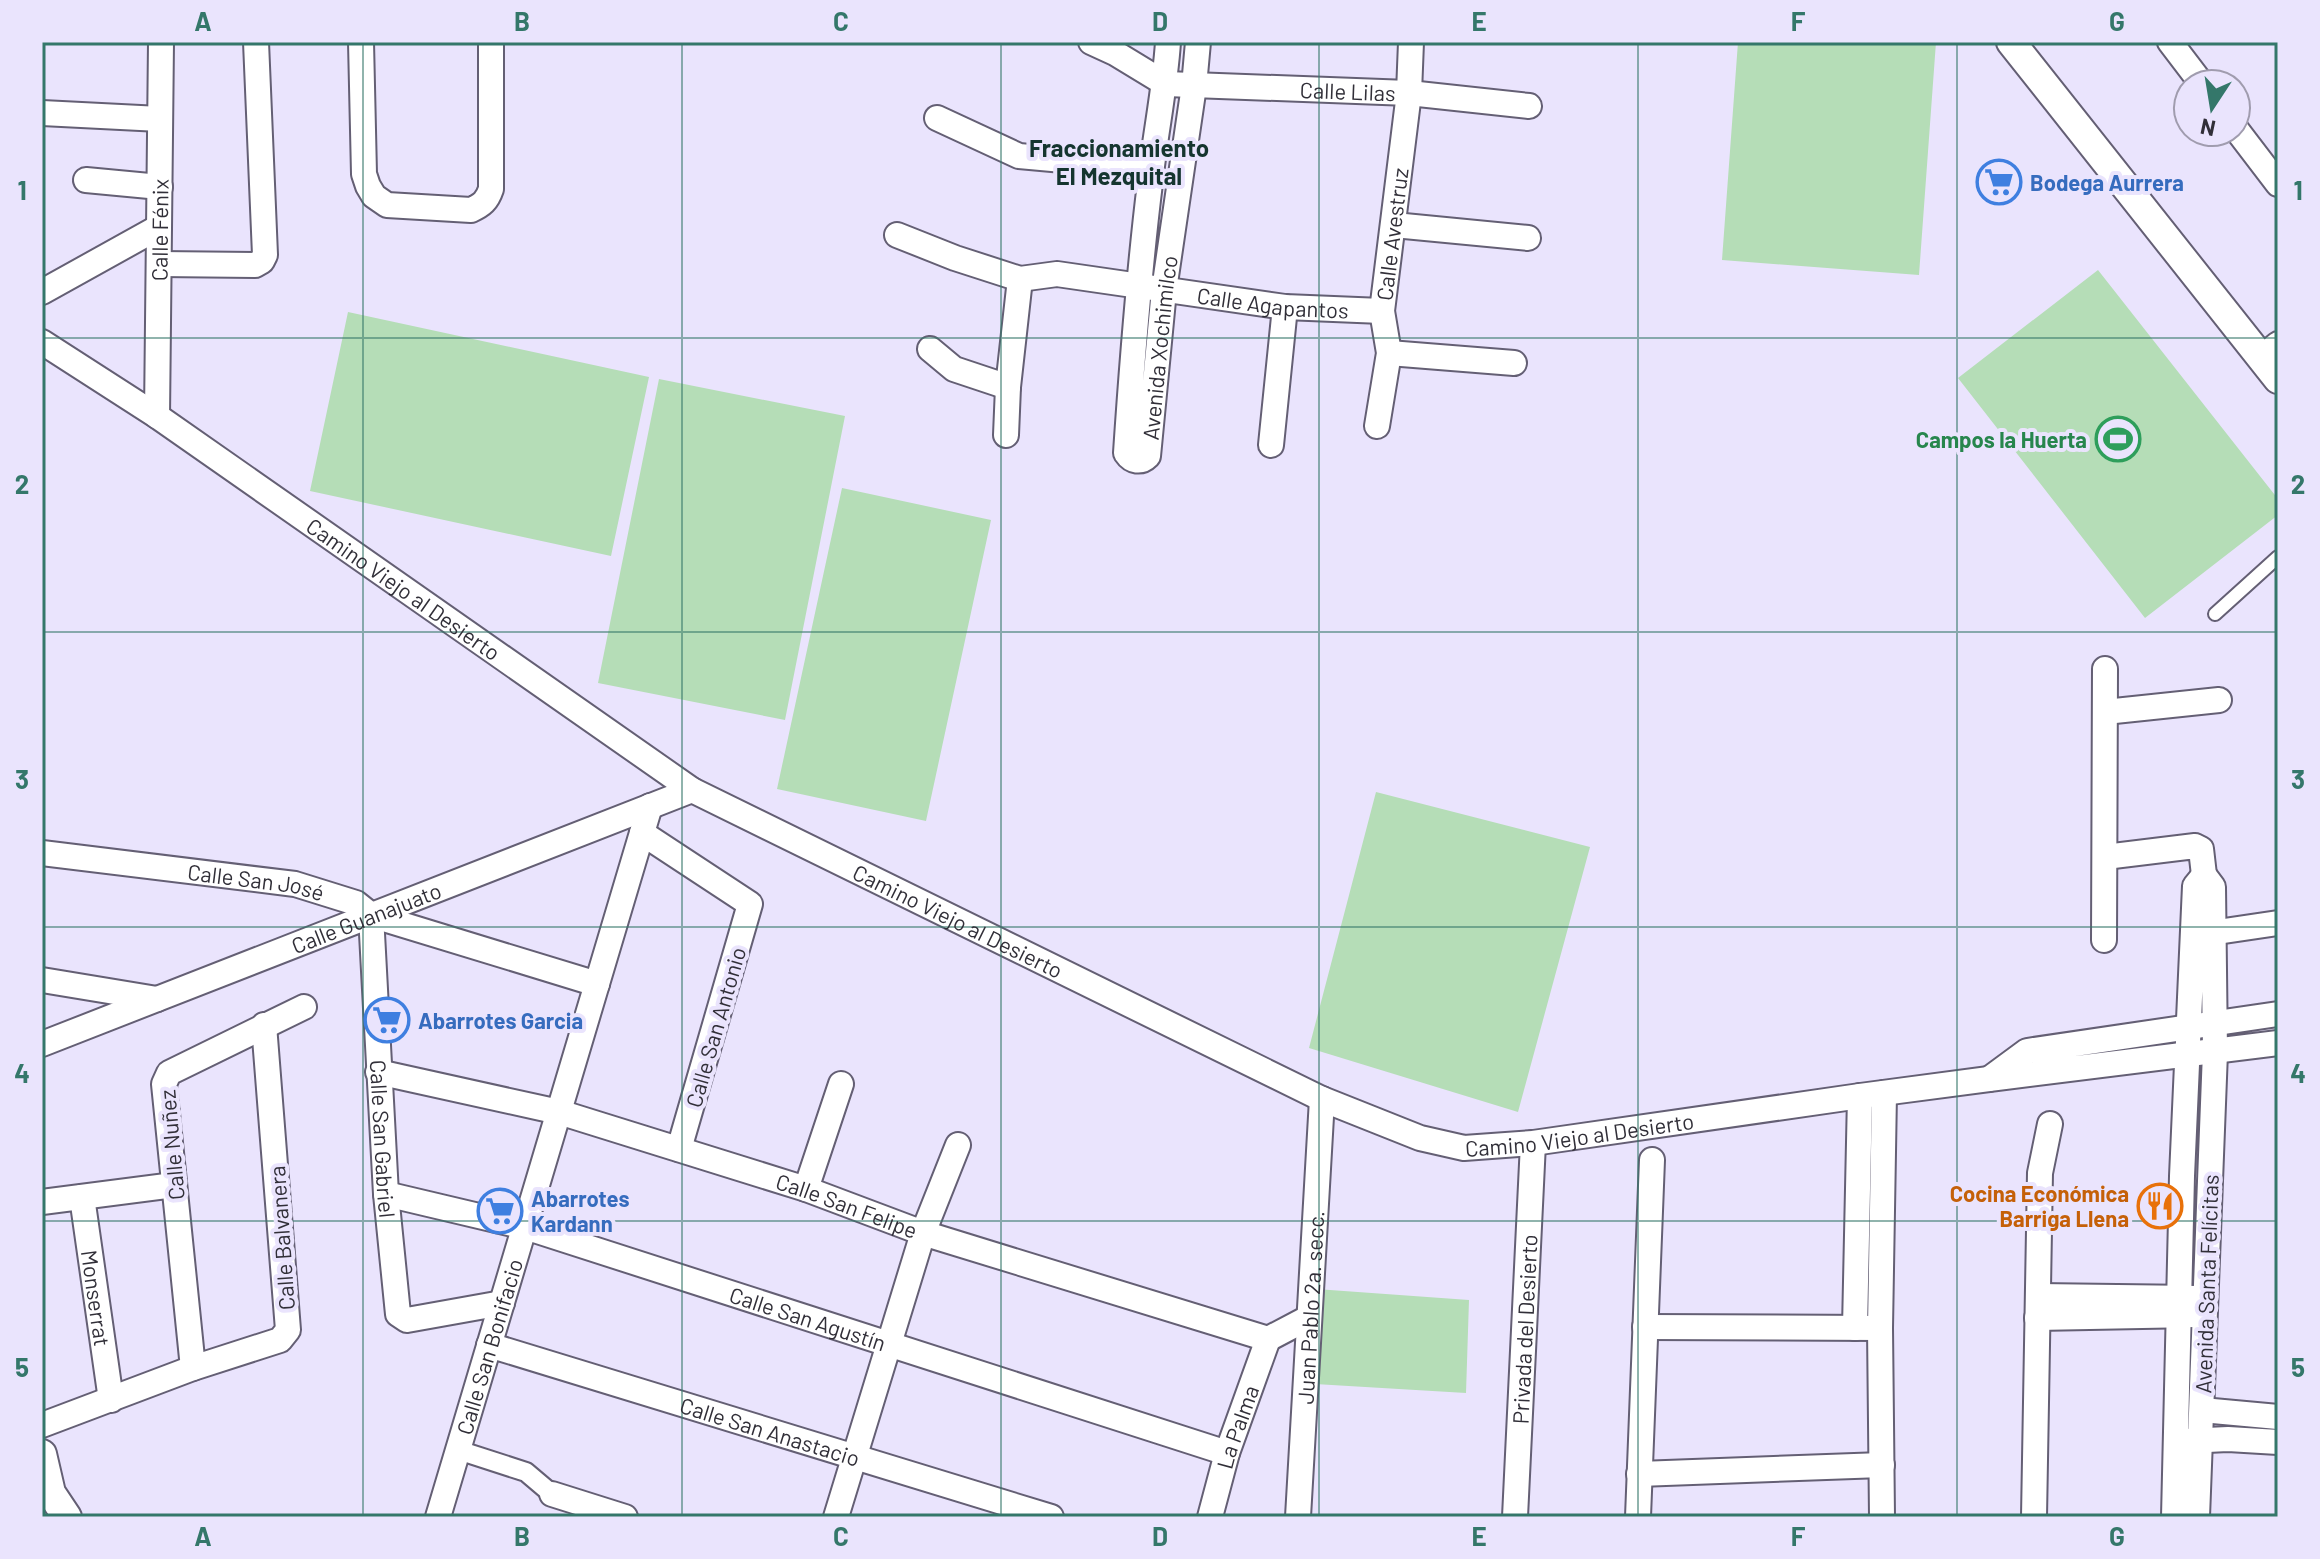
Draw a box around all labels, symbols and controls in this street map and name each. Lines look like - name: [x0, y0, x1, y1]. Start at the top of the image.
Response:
- text: A: [194, 5, 212, 36]
- text: B: [514, 5, 530, 36]
- text: C: [833, 5, 849, 36]
- text: D: [1152, 5, 1168, 36]
- text: E: [1471, 5, 1487, 36]
- text: F: [1791, 5, 1806, 36]
- text: G: [2109, 5, 2125, 36]
- north arrow: [2172, 68, 2252, 148]
- street label: Calle Lilas: [1299, 76, 1396, 105]
- text: N: [2198, 114, 2217, 143]
- district label: Fraccionamiento El Mezquital: [1029, 133, 1209, 190]
- supermarket icon: Bodega Aurrera: [1975, 158, 2023, 206]
- street label: Calle Avestruz: [1370, 166, 1413, 302]
- place label: Bodega Aurrera: [2030, 169, 2184, 195]
- text: 1: [17, 174, 27, 205]
- text: 1: [2293, 174, 2303, 205]
- street label: Calle Fénix: [145, 179, 173, 281]
- street label: Avenida Xochimilco: [1137, 254, 1182, 441]
- street label: Calle Agapantos: [1196, 281, 1349, 323]
- sports icon: Campos la Huerta: [2094, 415, 2142, 463]
- place label: Campos la Huerta: [1916, 426, 2087, 452]
- text: 2: [15, 468, 29, 499]
- text: 2: [2291, 468, 2305, 499]
- street label: Camino Viejo al Desierto: [302, 512, 506, 665]
- text: 3: [15, 763, 29, 794]
- text: 3: [2291, 763, 2305, 794]
- street label: Calle San José: [186, 858, 328, 905]
- street label: Camino Viejo al Desierto: [849, 858, 1067, 983]
- street label: Calle Guanajuato: [288, 876, 445, 958]
- street label: Calle San Antonio: [680, 944, 750, 1110]
- supermarket icon: Abarrotes Garcia: [363, 996, 411, 1044]
- place label: Abarrotes Garcia: [418, 1007, 583, 1033]
- text: 4: [14, 1057, 30, 1088]
- text: 4: [2290, 1057, 2306, 1088]
- street label: Calle San Gabriel: [366, 1059, 401, 1219]
- street label: Calle Nuñez: [153, 1089, 189, 1201]
- street label: Camino Viejo al Desierto: [1464, 1107, 1695, 1161]
- street label: Calle Balvanera: [263, 1165, 299, 1311]
- street label: Calle San Felipe: [773, 1168, 921, 1243]
- street label: Avenida Santa Felícitas: [2189, 1174, 2223, 1394]
- place label: Cocina Económica Barriga Llena: [1950, 1180, 2129, 1231]
- restaurant icon: Cocina Económica Barriga Llena: [2136, 1182, 2184, 1230]
- place label: Abarrotes Kardann: [531, 1185, 629, 1236]
- supermarket icon: Abarrotes Kardann: [476, 1187, 524, 1235]
- street label: Juan Pablo 2a. secc.: [1291, 1210, 1329, 1405]
- street label: Privada del Desierto: [1506, 1234, 1542, 1425]
- street label: Monserrat: [77, 1248, 116, 1348]
- street label: Calle San Bonifacio: [450, 1255, 527, 1437]
- street label: Calle San Agustín: [726, 1281, 889, 1355]
- text: 5: [15, 1351, 29, 1382]
- text: 5: [2291, 1351, 2305, 1382]
- street label: La Palma: [1210, 1382, 1263, 1471]
- street label: Calle San Anastacio: [677, 1391, 863, 1471]
- text: A: [194, 1520, 212, 1551]
- text: B: [514, 1520, 530, 1551]
- text: C: [833, 1520, 849, 1551]
- text: D: [1152, 1520, 1168, 1551]
- text: E: [1471, 1520, 1487, 1551]
- text: F: [1791, 1520, 1806, 1551]
- text: G: [2109, 1520, 2125, 1551]

